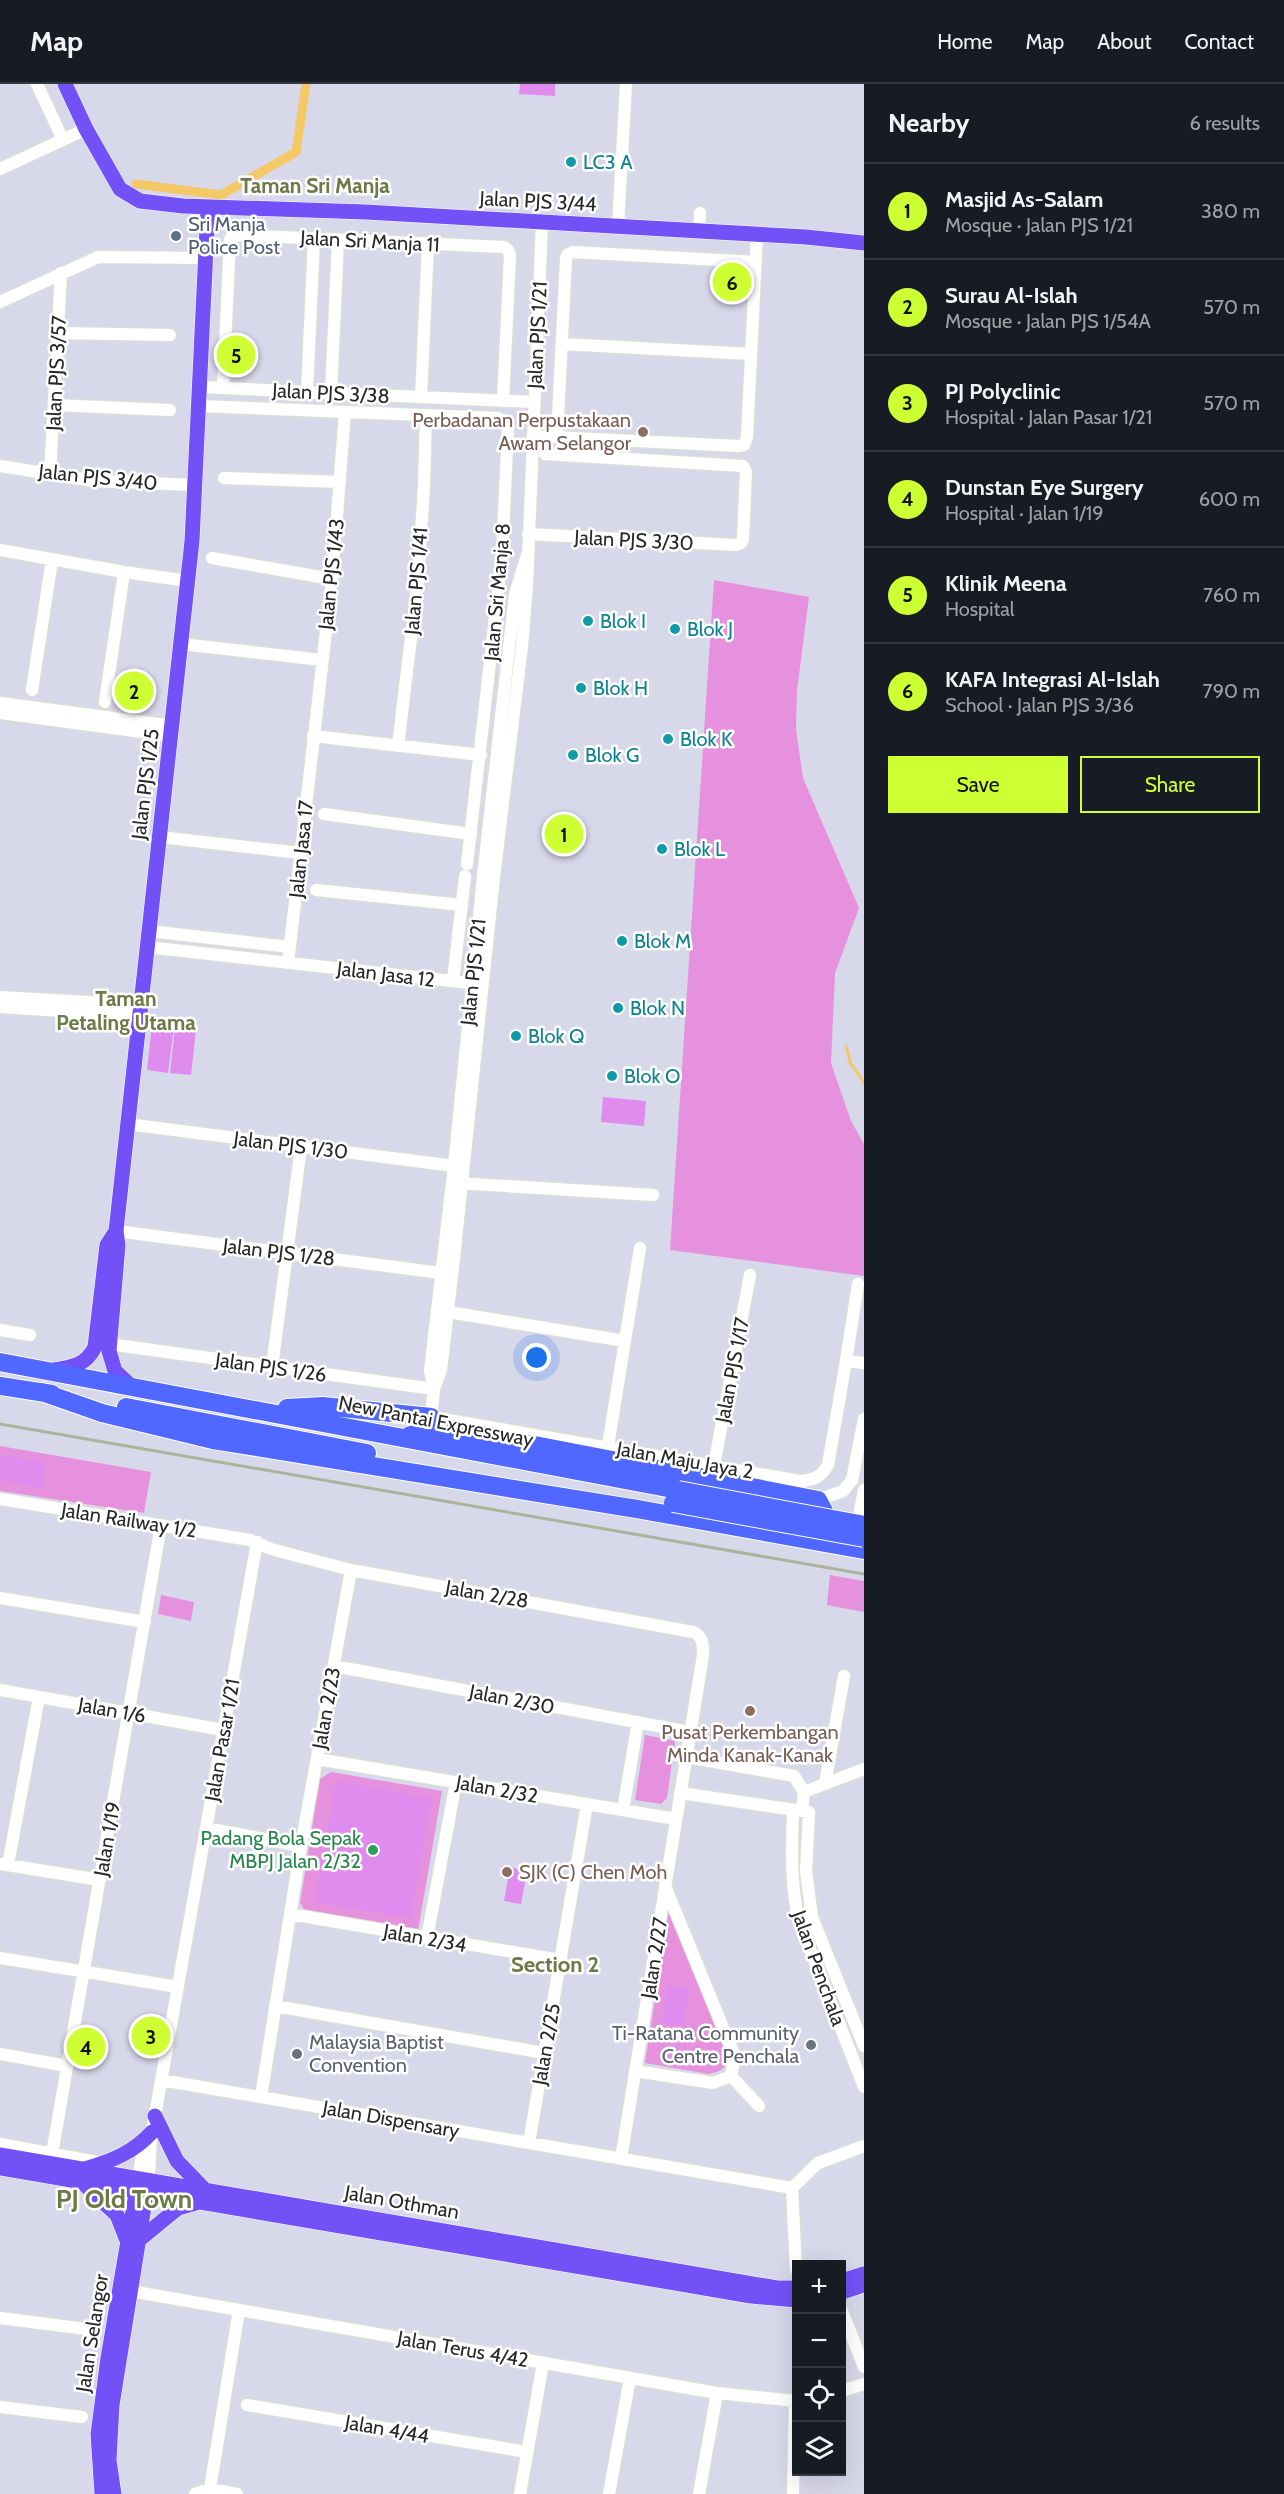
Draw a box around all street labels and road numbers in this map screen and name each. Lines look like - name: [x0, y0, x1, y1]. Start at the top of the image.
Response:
- street label: Jalan PJS 3/44: [478, 186, 597, 216]
- street label: Jalan Sri Manja 11: [299, 225, 440, 257]
- street label: Jalan PJS 1/21: [522, 281, 552, 390]
- street label: Jalan PJS 3/57: [41, 315, 71, 432]
- street label: Jalan PJS 3/38: [271, 378, 390, 408]
- street label: Jalan PJS 3/40: [36, 459, 159, 495]
- street label: Jalan PJS 1/43: [313, 517, 349, 632]
- street label: Jalan Sri Manja 8: [479, 522, 515, 663]
- street label: Jalan PJS 3/30: [573, 525, 694, 555]
- street label: Jalan PJS 1/41: [399, 526, 433, 637]
- street label: Jalan PJS 1/25: [126, 727, 164, 842]
- street label: Jalan Jasa 17: [284, 799, 318, 900]
- street label: Jalan PJS 1/21: [455, 917, 491, 1028]
- street label: Jalan Jasa 12: [335, 956, 436, 992]
- street label: Jalan PJS 1/30: [231, 1126, 350, 1164]
- street label: Jalan PJS 1/28: [221, 1233, 336, 1271]
- street label: Jalan PJS 1/17: [710, 1315, 754, 1426]
- street label: Jalan PJS 1/26: [213, 1347, 328, 1387]
- street label: New Pantai Expressway: [336, 1390, 536, 1452]
- street label: Jalan Maju Jaya 2: [614, 1436, 755, 1484]
- street label: Jalan Railway 1/2: [59, 1497, 198, 1543]
- street label: Jalan 2/28: [443, 1575, 530, 1613]
- street label: Jalan 2/23: [307, 1665, 345, 1752]
- street label: Jalan Pasar 1/21: [199, 1677, 245, 1804]
- street label: Jalan 2/30: [466, 1679, 557, 1719]
- street label: Jalan 1/6: [75, 1692, 148, 1728]
- street label: Jalan 2/32: [453, 1770, 540, 1808]
- street label: Jalan 1/19: [88, 1800, 125, 1879]
- street label: Jalan Penchala: [787, 1906, 851, 2029]
- street label: Jalan 2/27: [636, 1916, 672, 2001]
- street label: Jalan 2/34: [381, 1919, 469, 1957]
- street label: Jalan 2/25: [527, 2001, 565, 2088]
- street label: Jalan Dispensary: [320, 2095, 461, 2143]
- street label: Jalan Othman: [342, 2180, 461, 2224]
- street label: Jalan Selangor: [71, 2272, 113, 2395]
- street label: Jalan Terus 4/42: [395, 2325, 530, 2372]
- street label: Jalan 4/44: [342, 2410, 431, 2448]

